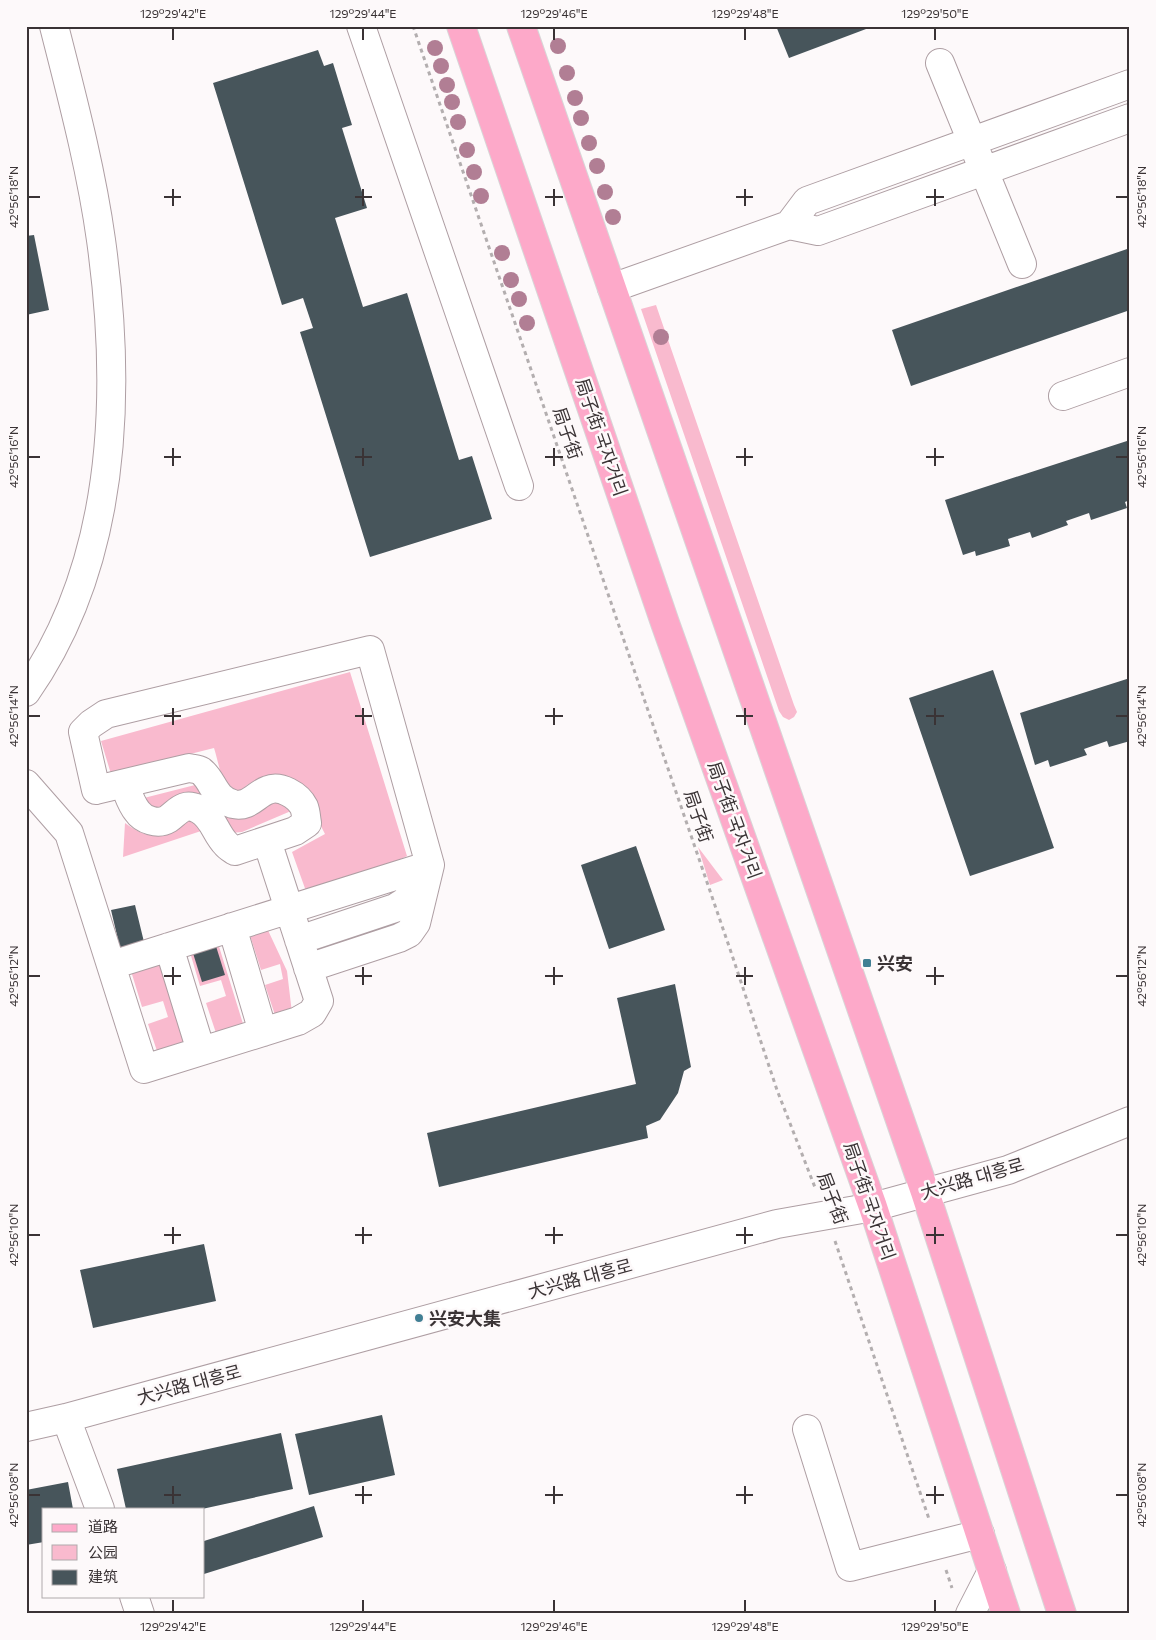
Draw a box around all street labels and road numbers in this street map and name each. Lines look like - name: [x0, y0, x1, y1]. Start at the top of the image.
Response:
- street label: 局子街 국자거리: [571, 375, 633, 499]
- street label: 局子街: [549, 404, 587, 462]
- street label: 局子街 국자거리: [704, 758, 766, 882]
- street label: 局子街: [680, 787, 718, 845]
- street label: 局子街 국자거리: [839, 1139, 901, 1263]
- street label: 大兴路 대흥로: [917, 1153, 1027, 1203]
- street label: 局子街: [813, 1169, 853, 1227]
- street label: 大兴路 대흥로: [525, 1254, 635, 1302]
- street label: 大兴路 대흥로: [134, 1360, 244, 1408]

